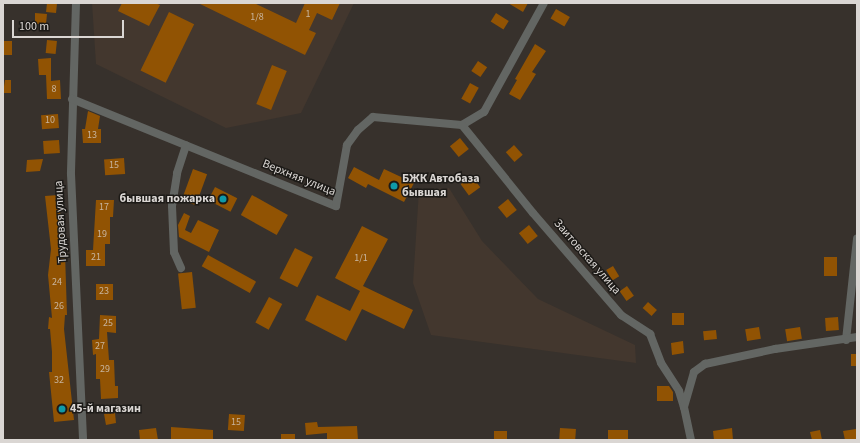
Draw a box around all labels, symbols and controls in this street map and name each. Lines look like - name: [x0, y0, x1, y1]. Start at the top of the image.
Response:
- house number: 1: [306, 9, 310, 21]
- scale bar: [14, 12, 126, 38]
- house number: 1/8: [250, 12, 264, 24]
- text: 100 m: [19, 18, 49, 35]
- house number: 8: [52, 84, 56, 96]
- house number: 10: [45, 115, 55, 127]
- house number: 13: [87, 130, 97, 142]
- street label: Верхняя улица: [260, 157, 338, 199]
- house number: 15: [109, 160, 119, 172]
- place label: БЖК Автобаза бывшая: [402, 172, 480, 200]
- street label: Трудовая улица: [52, 180, 70, 264]
- marker: БЖК Автобаза бывшая: [389, 181, 399, 191]
- place label: бывшая пожарка: [120, 192, 215, 206]
- marker: бывшая пожарка: [218, 194, 228, 204]
- house number: 17: [99, 202, 109, 214]
- street label: Заитовская улица: [550, 217, 624, 297]
- house number: 19: [97, 229, 107, 241]
- house number: 21: [91, 252, 101, 264]
- house number: 1/1: [354, 253, 368, 265]
- house number: 24: [52, 277, 62, 289]
- house number: 23: [99, 286, 109, 298]
- house number: 26: [54, 301, 64, 313]
- house number: 25: [103, 318, 113, 330]
- house number: 27: [95, 341, 105, 353]
- house number: 29: [100, 364, 110, 376]
- house number: 32: [54, 375, 64, 387]
- place label: 45-й магазин: [70, 402, 141, 416]
- marker: 45-й магазин: [57, 404, 67, 414]
- house number: 15: [231, 417, 241, 429]

